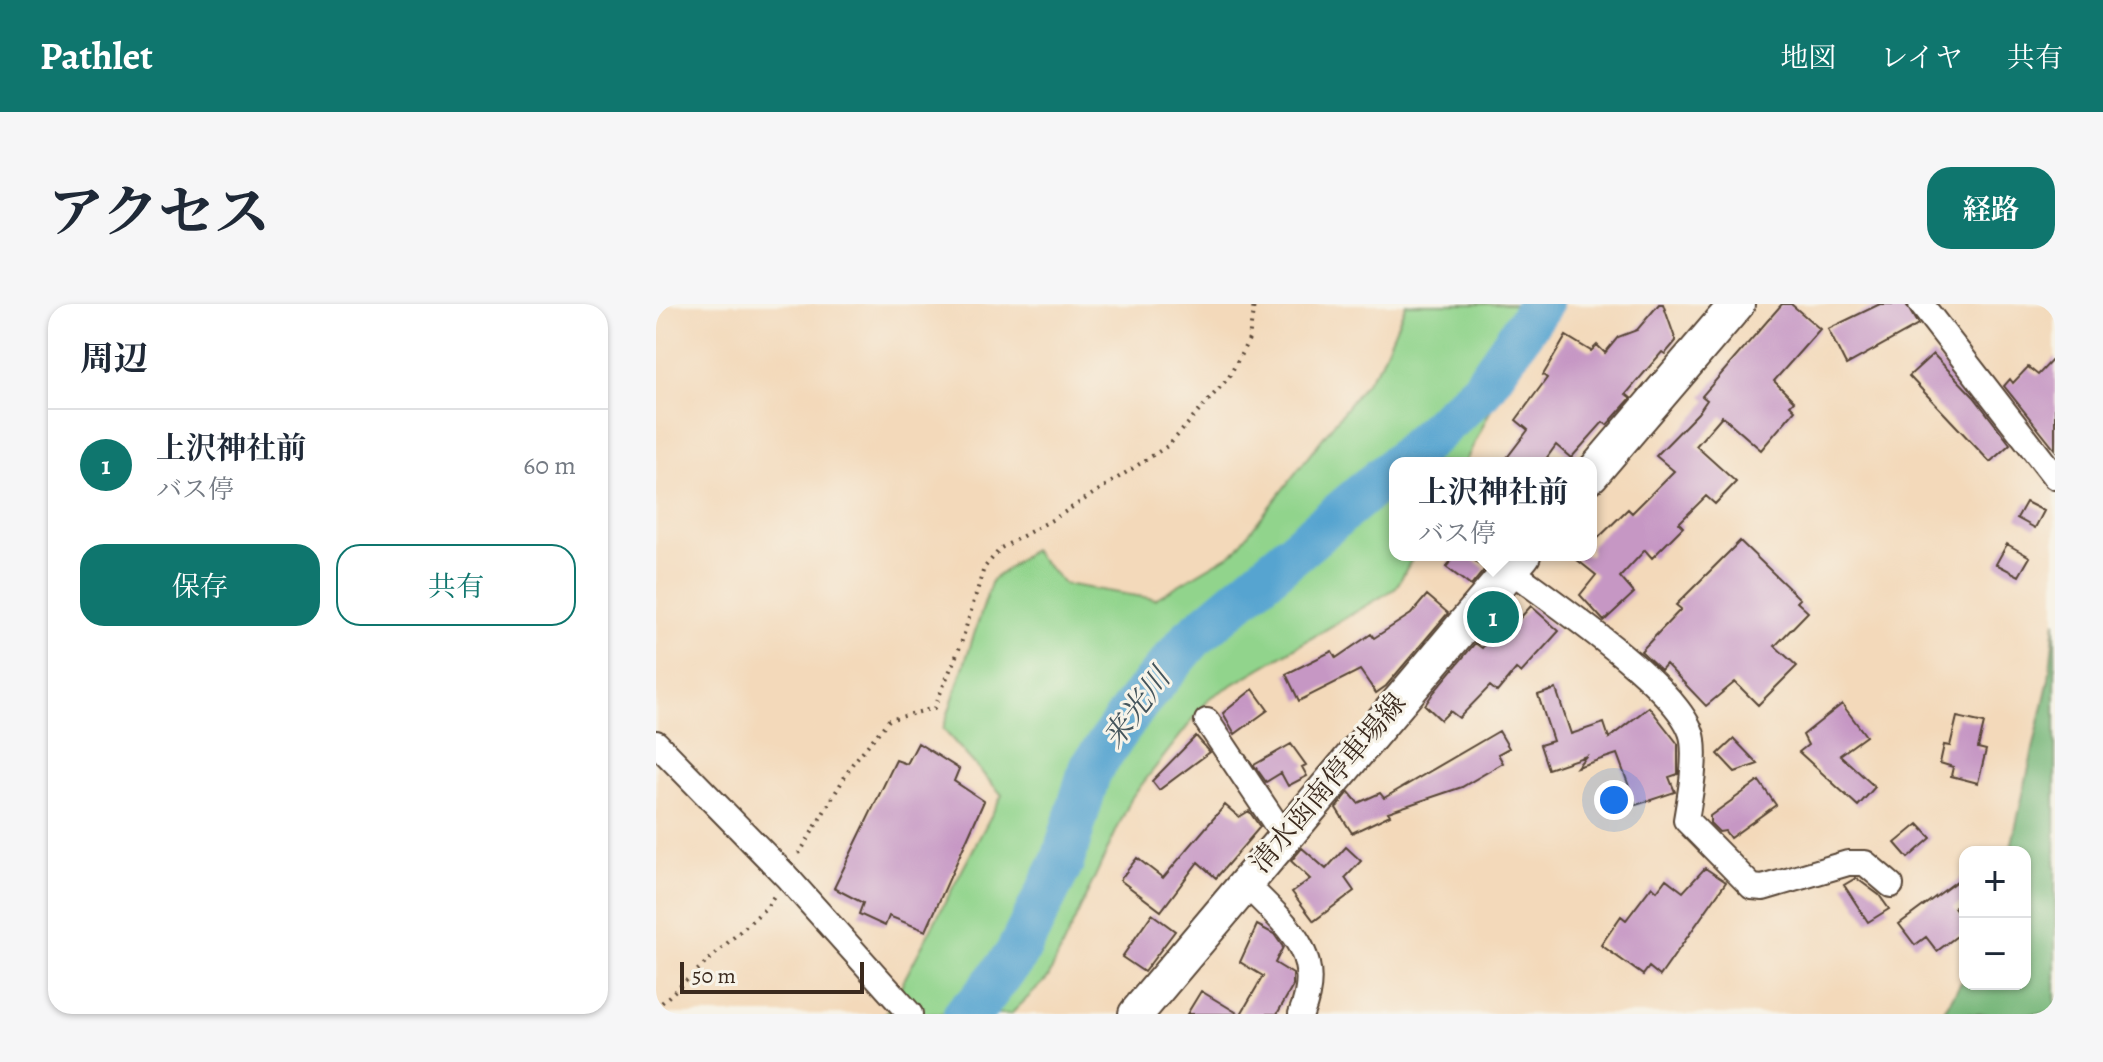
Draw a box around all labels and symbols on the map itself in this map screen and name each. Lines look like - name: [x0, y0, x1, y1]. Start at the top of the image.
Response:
- pin: 1: [1467, 587, 1519, 647]
- water label: 来光川: [1093, 658, 1181, 756]
- street label: 清水函南停車場線: [1241, 685, 1415, 881]
- your location: [1594, 780, 1634, 820]
- scale bar: [680, 958, 864, 994]

